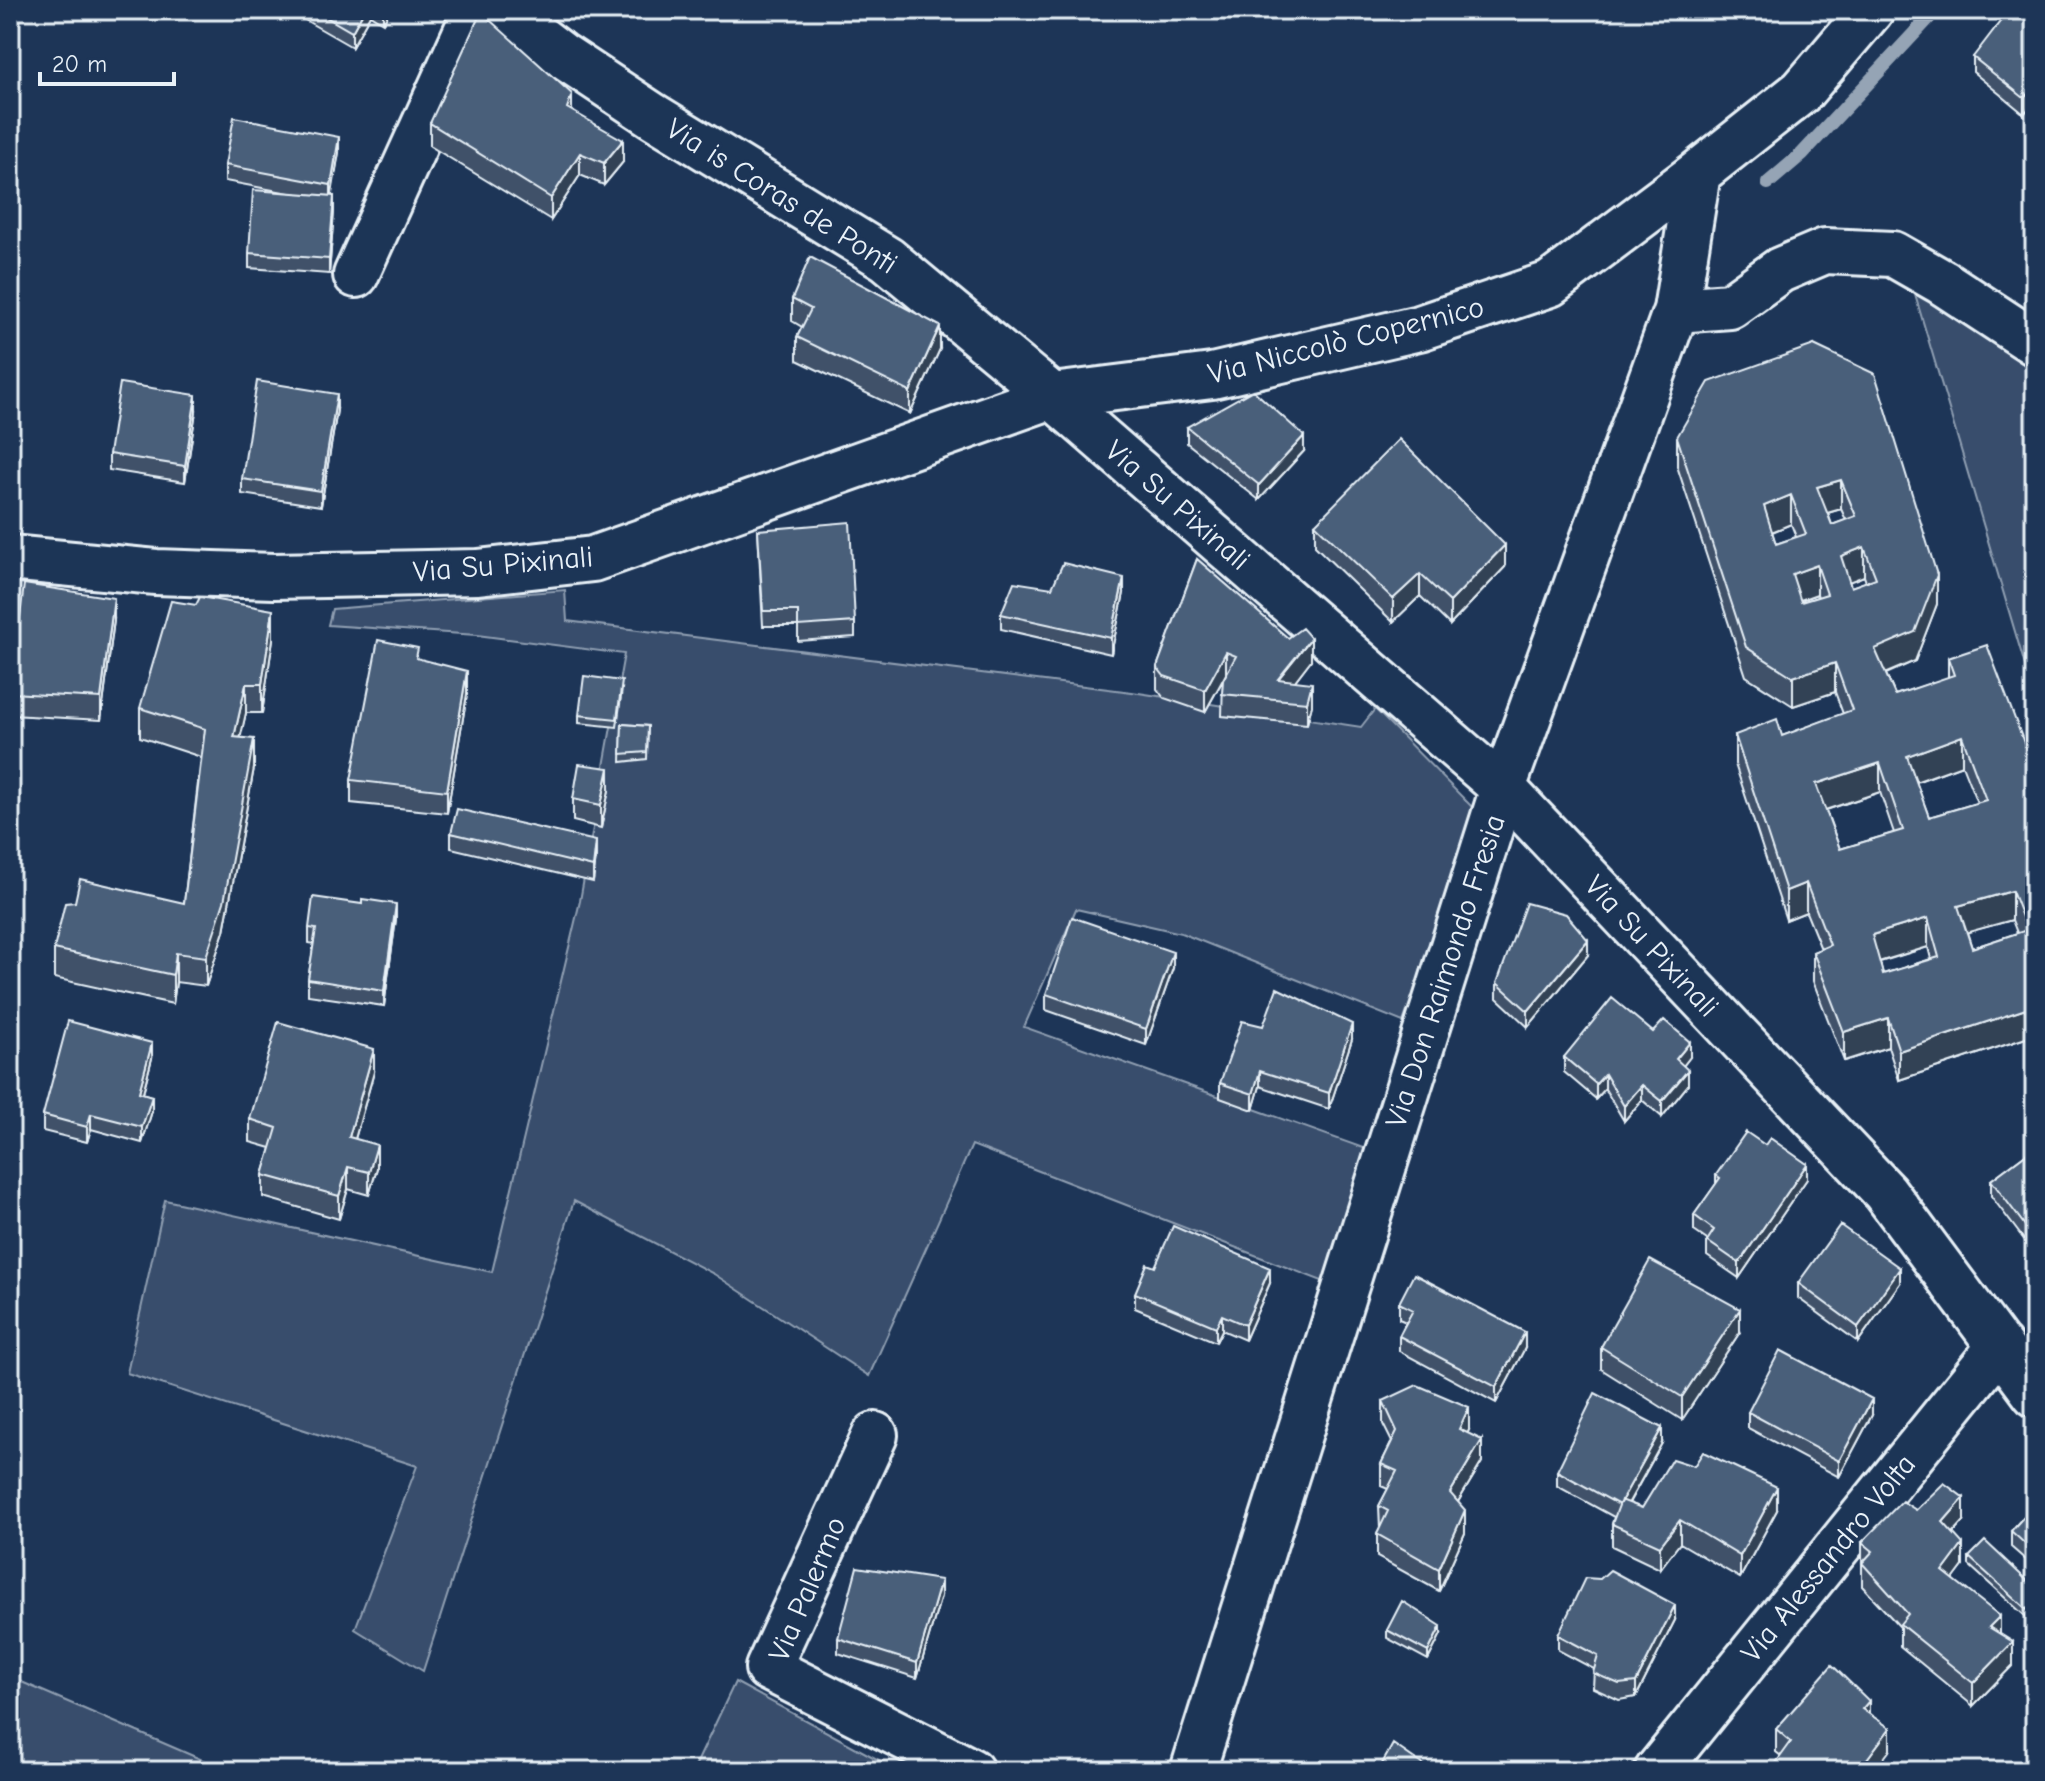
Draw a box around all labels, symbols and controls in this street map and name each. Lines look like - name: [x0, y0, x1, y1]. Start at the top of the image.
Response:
- scale bar: [40, 36, 174, 86]
- text: 20 m: [52, 50, 107, 78]
- street label: Via is Coras de Ponti: [660, 111, 904, 282]
- street label: Via Niccolò Copernico: [1205, 289, 1488, 392]
- street label: Via Su Pixinali: [1098, 433, 1257, 578]
- street label: Via Su Pixinali: [412, 539, 594, 590]
- street label: Via Don Raimondo Fresia: [1378, 810, 1513, 1132]
- street label: Via Su Pixinali: [1577, 868, 1726, 1024]
- street label: Via Alessandro Volta: [1734, 1447, 1923, 1669]
- street label: Via Palermo: [761, 1512, 854, 1667]

